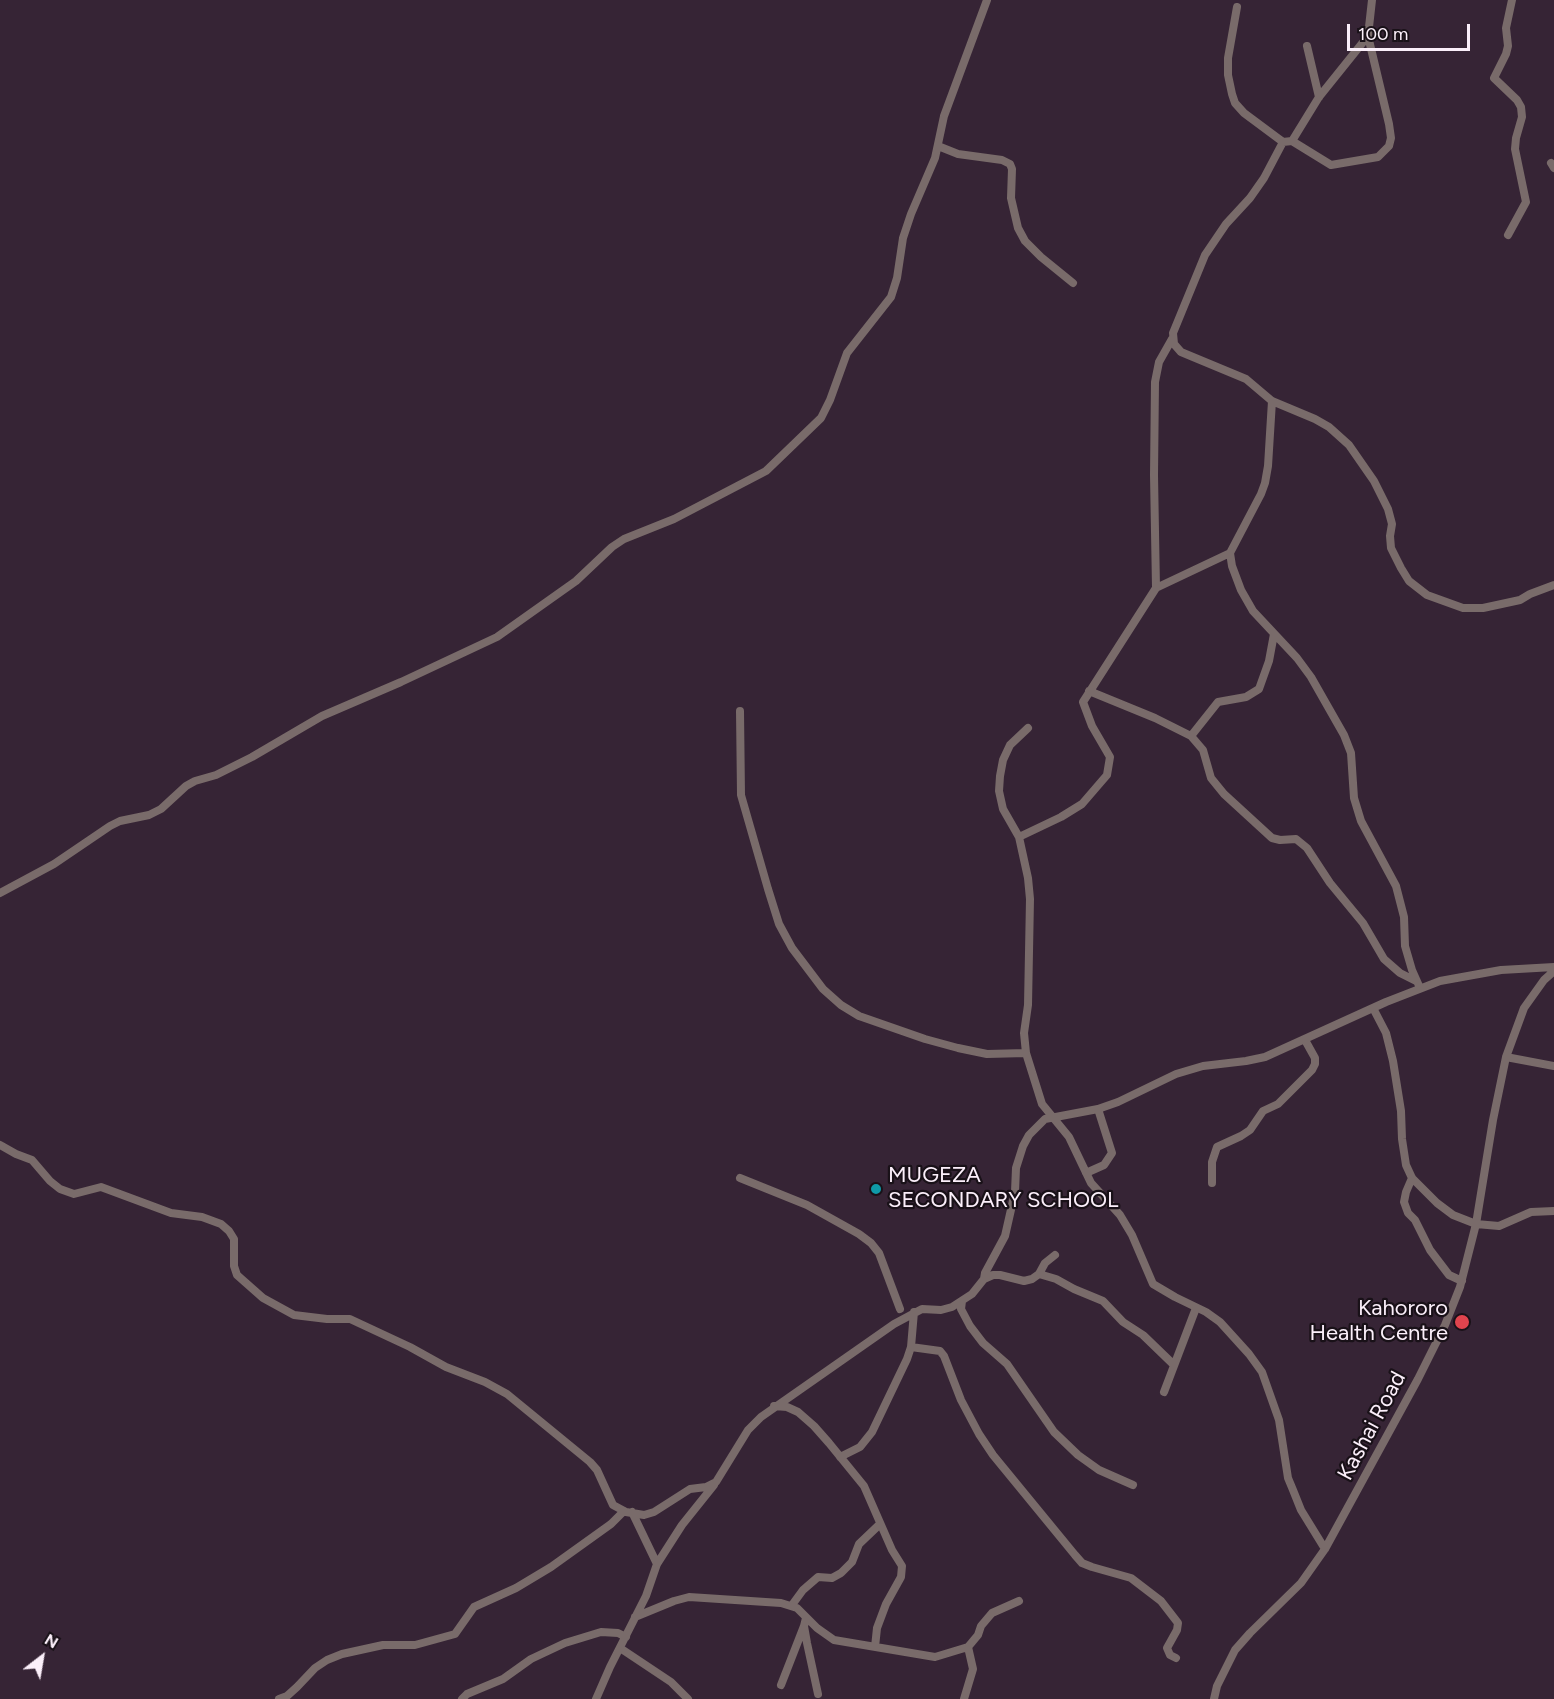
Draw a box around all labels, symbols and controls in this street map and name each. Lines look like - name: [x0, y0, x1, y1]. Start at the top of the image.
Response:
- scale bar: [1350, 12, 1473, 50]
- text: 100 m: [1358, 23, 1408, 45]
- place label: MUGEZA SECONDARY SCHOOL: [888, 1163, 1118, 1214]
- marker: MUGEZA SECONDARY SCHOOL: [869, 1182, 883, 1196]
- place label: Kahororo Health Centre: [1309, 1296, 1448, 1348]
- marker: Kahororo Health Centre: [1453, 1313, 1471, 1331]
- street label: Kashai Road: [1332, 1367, 1412, 1485]
- north arrow: [12, 1627, 72, 1687]
- text: N: [41, 1630, 62, 1652]

